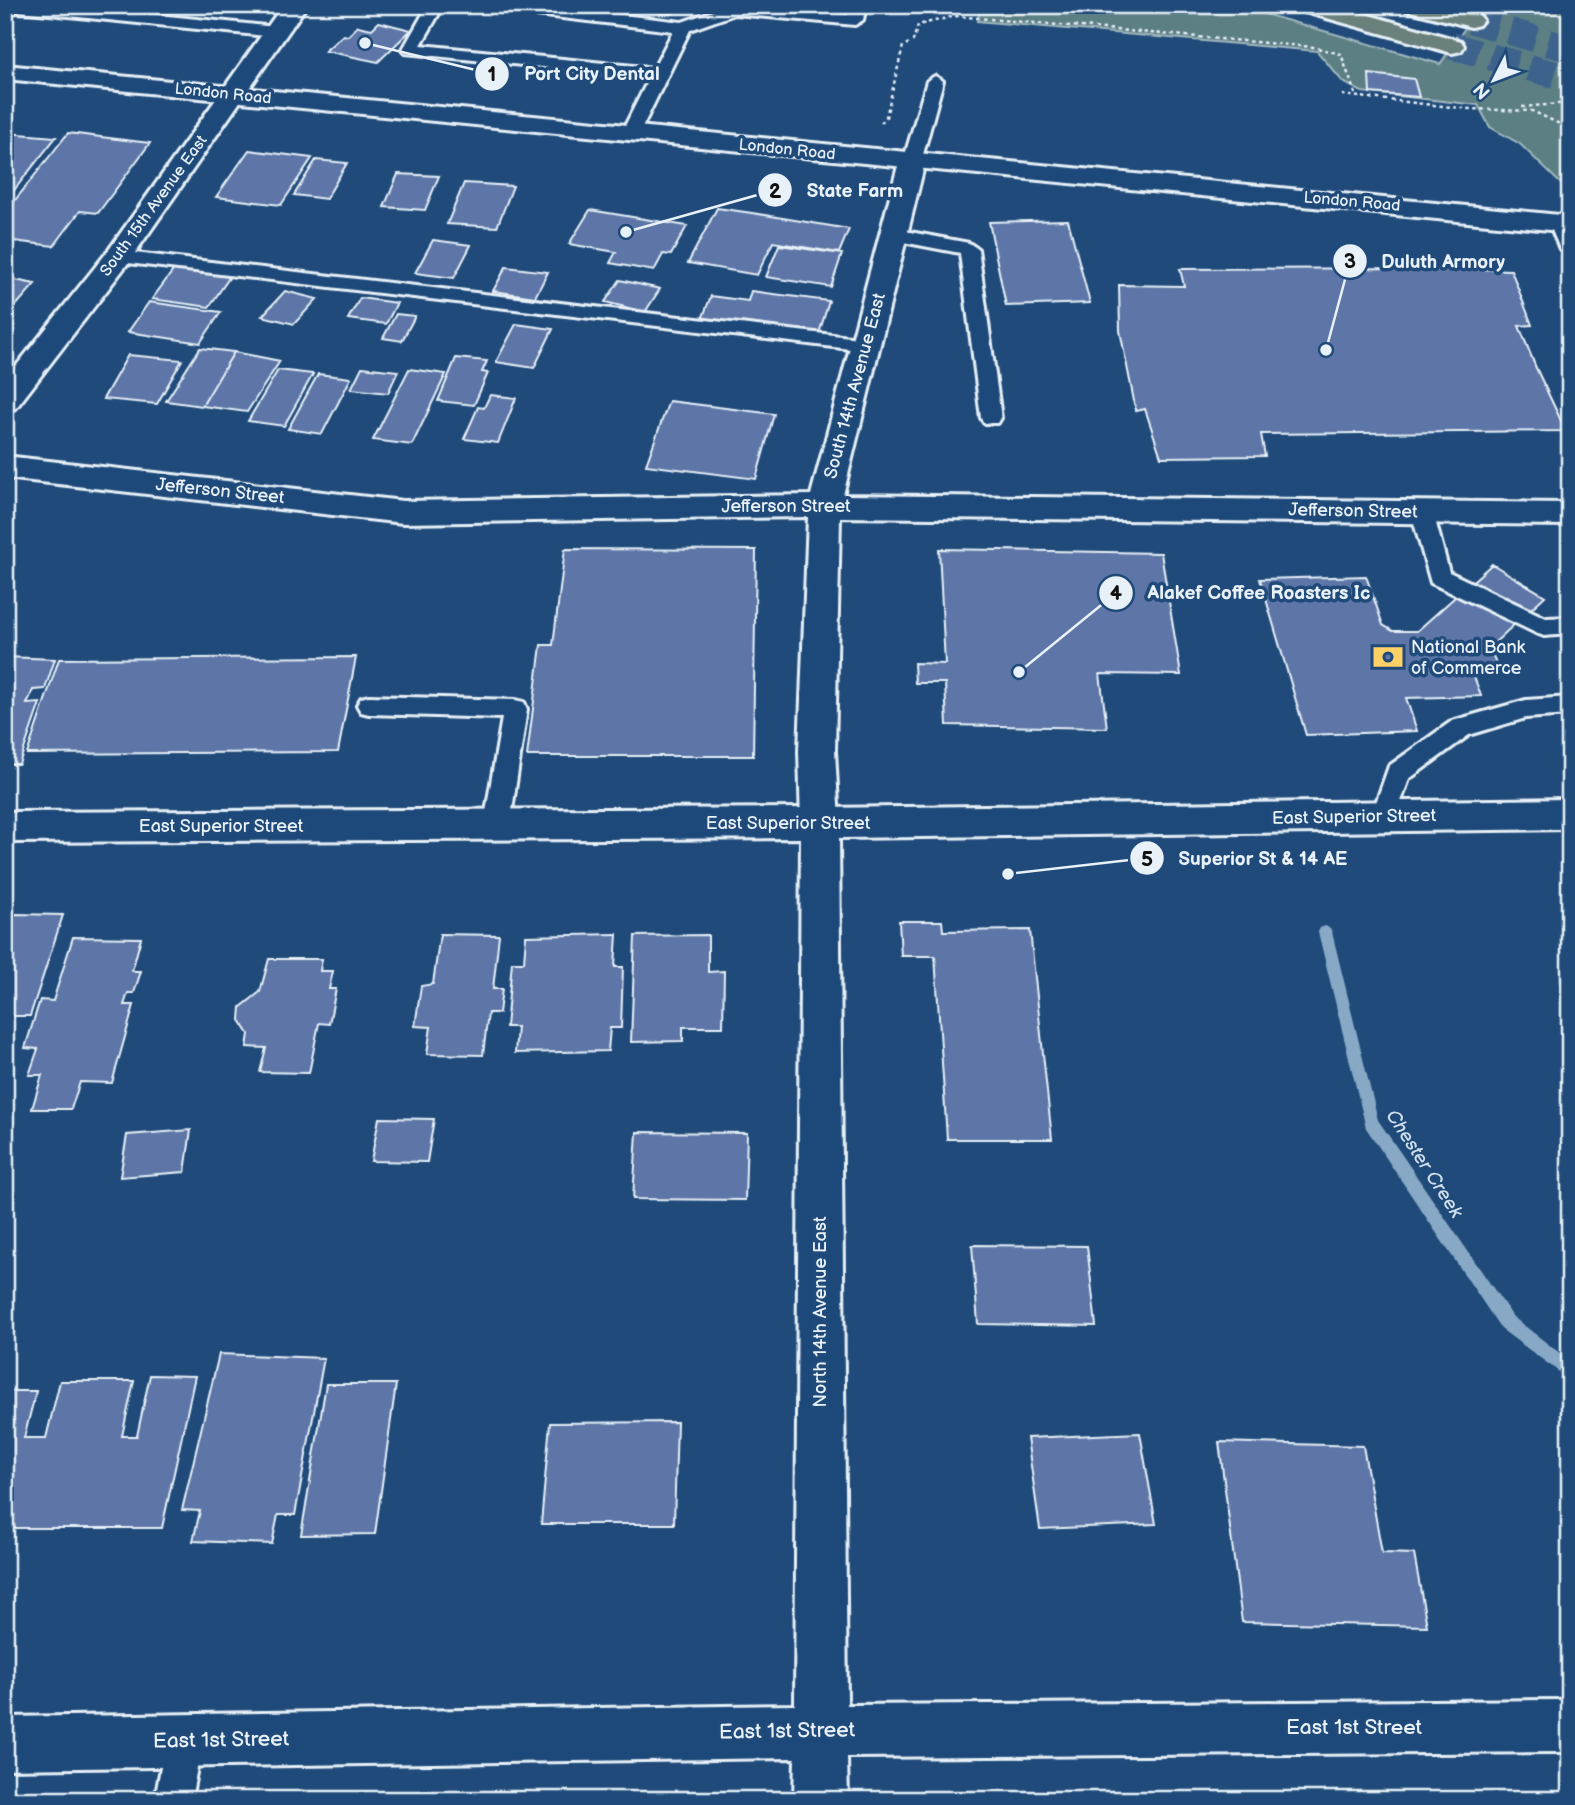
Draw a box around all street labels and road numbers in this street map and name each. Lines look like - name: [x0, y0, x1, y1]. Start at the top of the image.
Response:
- street label: London Road: [174, 79, 272, 109]
- street label: South 15th Avenue East: [96, 132, 212, 280]
- street label: London Road: [738, 135, 836, 165]
- street label: London Road: [1303, 188, 1401, 216]
- street label: South 14th Avenue East: [820, 290, 890, 481]
- street label: Jefferson Street: [155, 474, 286, 508]
- street label: Jefferson Street: [721, 496, 851, 517]
- street label: Jefferson Street: [1288, 499, 1418, 523]
- street label: East Superior Street: [1272, 805, 1437, 829]
- street label: East Superior Street: [706, 813, 871, 834]
- street label: East Superior Street: [139, 816, 304, 837]
- street label: North 14th Avenue East: [810, 1216, 831, 1407]
- street label: East 1st Street: [1286, 1715, 1423, 1740]
- street label: East 1st Street: [719, 1717, 856, 1745]
- street label: East 1st Street: [153, 1726, 290, 1754]

